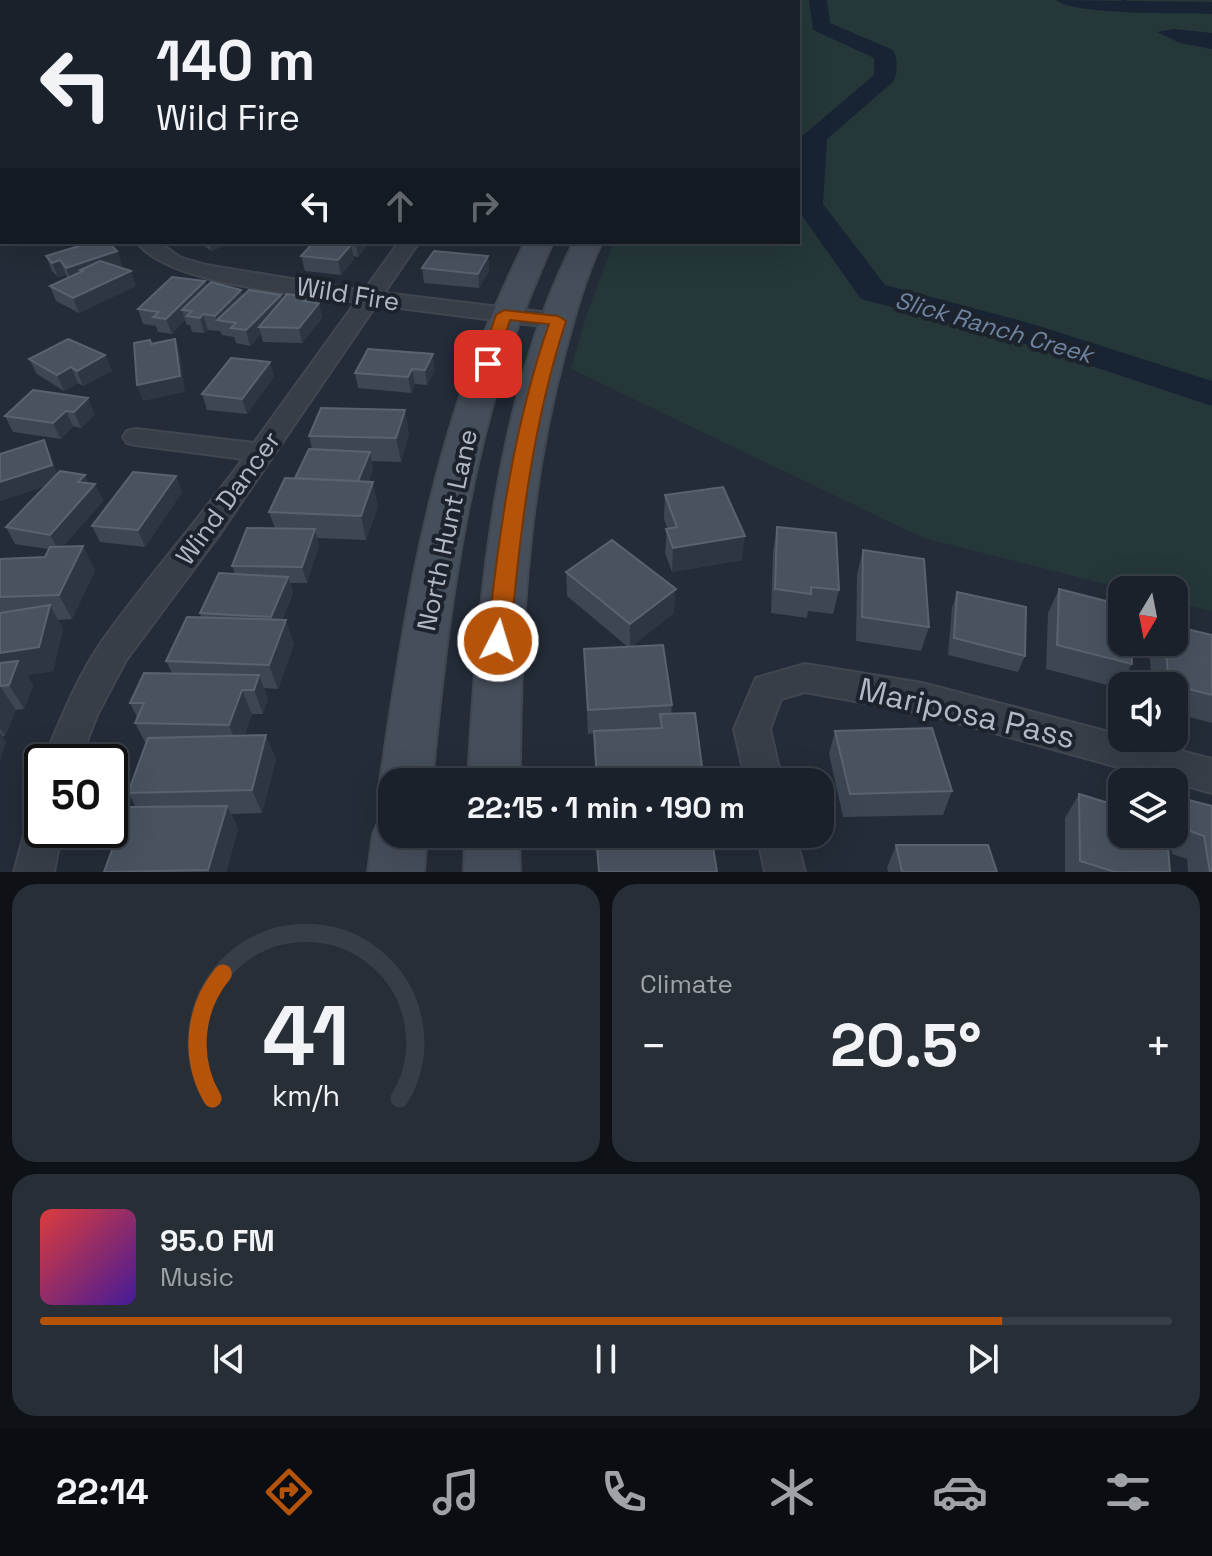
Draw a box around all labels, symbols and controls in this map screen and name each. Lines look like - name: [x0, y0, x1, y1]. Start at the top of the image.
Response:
- text: 140 m: [156, 25, 315, 96]
- icon: left: [24, 32, 128, 136]
- text: Wild Fire: [156, 95, 300, 141]
- icon: left: [294, 184, 338, 228]
- icon: ahead: [378, 184, 422, 228]
- icon: right: [462, 184, 506, 228]
- street label: Wild Fire: [294, 269, 402, 319]
- water label: Slick Ranch Creek: [892, 284, 1099, 371]
- pin: [454, 330, 522, 398]
- icon: arrive: [466, 342, 510, 386]
- street label: Wind Dancer: [168, 424, 288, 572]
- street label: North Hunt Lane: [409, 426, 485, 634]
- north arrow: [1108, 576, 1188, 656]
- map controls: [1108, 576, 1188, 848]
- position arrow: [456, 599, 540, 683]
- street label: Mariposa Pass: [855, 669, 1079, 757]
- button: sound: [1108, 672, 1188, 752]
- speed limit sign: 50: [24, 744, 128, 848]
- button: layers: [1108, 768, 1188, 848]
- text: 22:15 · 1 min · 190 m: [467, 788, 745, 827]
- text: Climate: [640, 967, 733, 1001]
- text: 41: [262, 983, 350, 1089]
- text: 20.5°: [830, 1007, 982, 1084]
- text: −: [640, 1018, 667, 1074]
- text: +: [1145, 1018, 1172, 1074]
- text: km/h: [272, 1078, 340, 1114]
- text: 95.0 FM: [160, 1221, 275, 1260]
- text: Music: [160, 1260, 234, 1294]
- icon: previous: [207, 1337, 251, 1381]
- icon: pause: [584, 1337, 628, 1381]
- icon: next: [961, 1337, 1005, 1381]
- icon: directions: [261, 1464, 317, 1520]
- icon: music: [428, 1464, 484, 1520]
- icon: phone: [596, 1464, 652, 1520]
- icon: climate: [764, 1464, 820, 1520]
- icon: car: [932, 1464, 988, 1520]
- icon: filters: [1100, 1464, 1156, 1520]
- text: 22:14: [56, 1469, 149, 1515]

